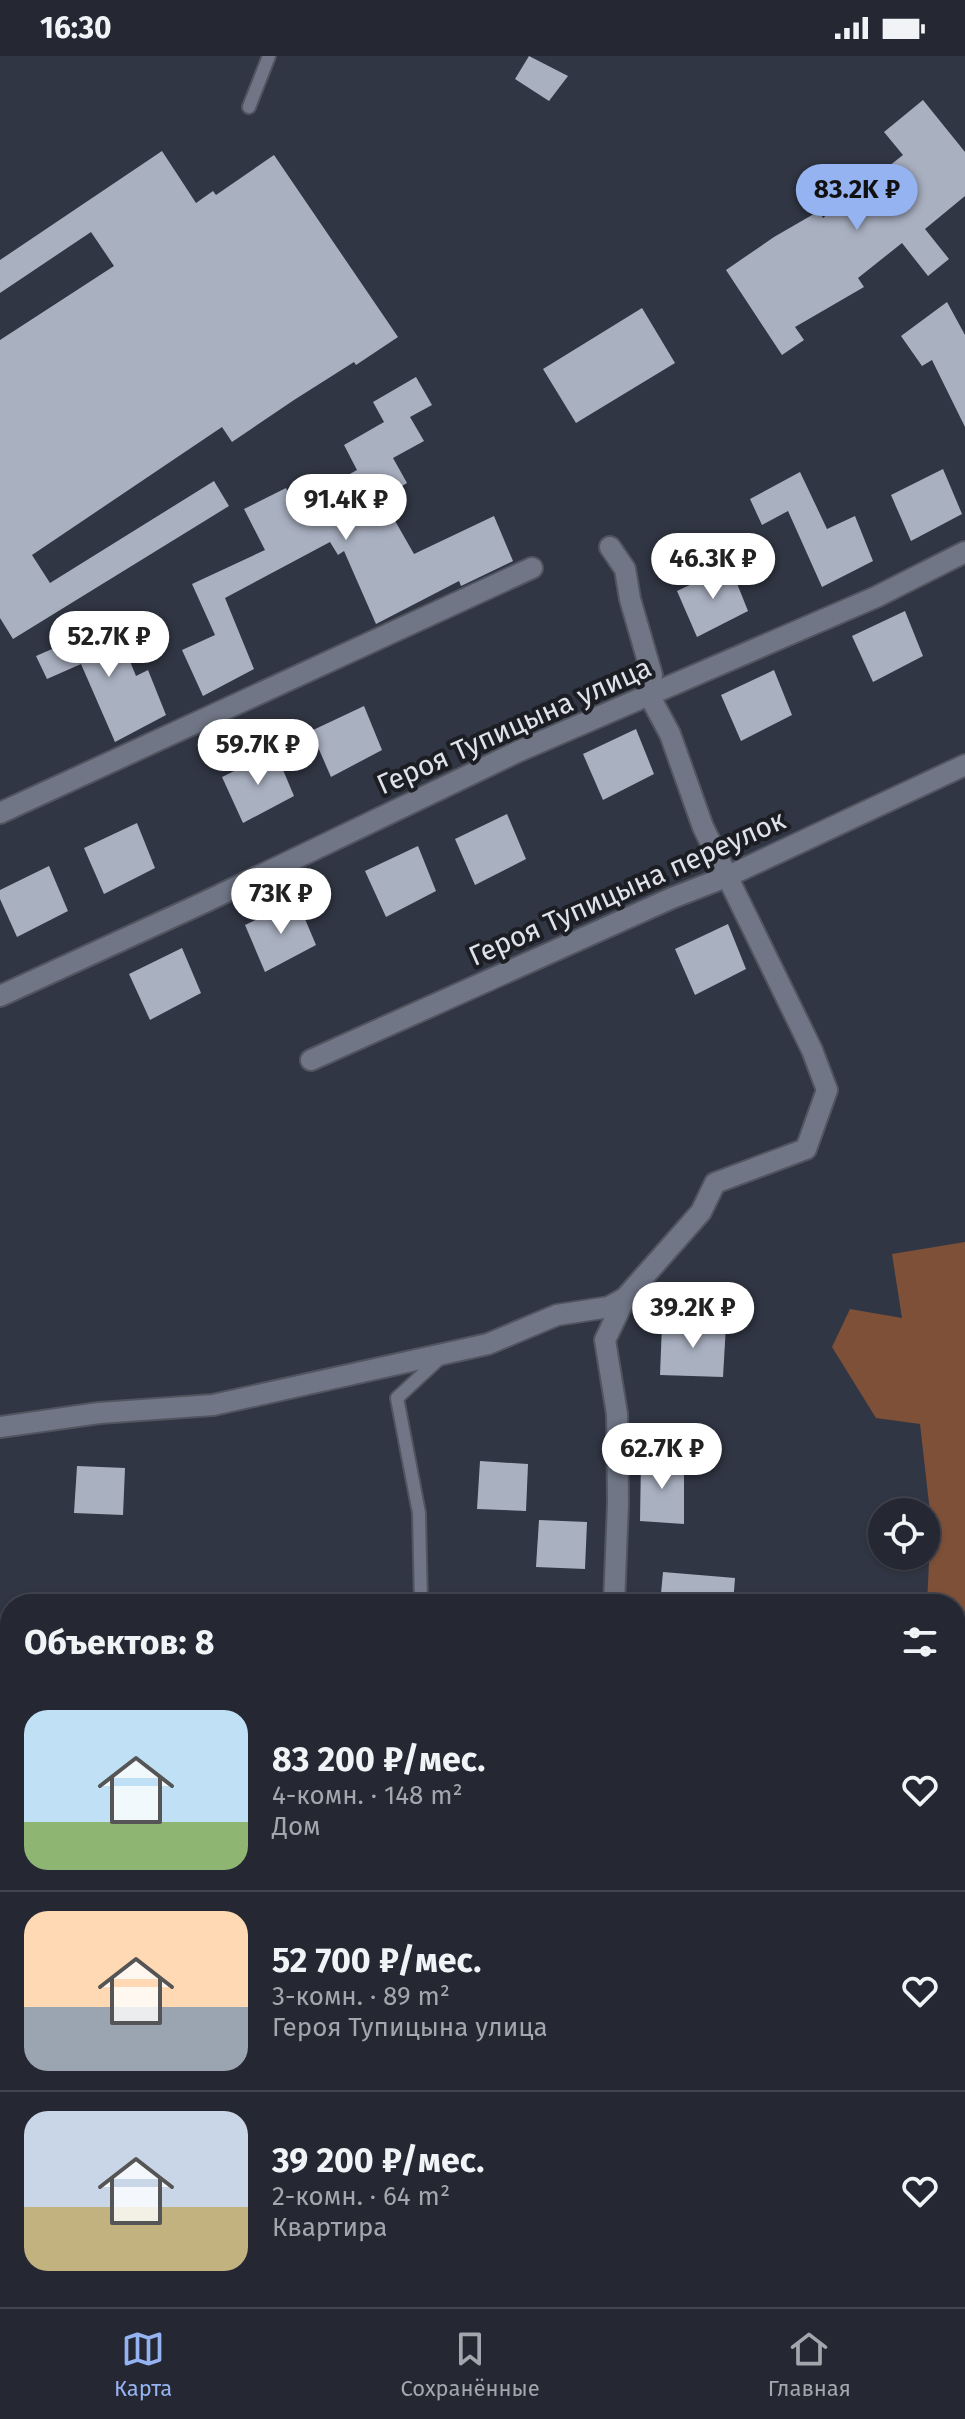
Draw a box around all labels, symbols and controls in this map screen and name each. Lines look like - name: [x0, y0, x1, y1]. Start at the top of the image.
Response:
- text: 16:30: [40, 10, 112, 46]
- pin: 83.2K ₽: [783, 164, 931, 232]
- text: 83.2K ₽: [814, 174, 900, 205]
- pin: 91.4K ₽: [272, 474, 420, 542]
- text: 91.4K ₽: [304, 484, 388, 515]
- pin: 46.3K ₽: [639, 533, 787, 601]
- text: 46.3K ₽: [669, 543, 757, 574]
- pin: 52.7K ₽: [35, 611, 183, 679]
- text: 52.7K ₽: [67, 621, 151, 652]
- street label: Героя Тупицына улица: [372, 651, 656, 801]
- pin: 59.7K ₽: [184, 719, 332, 787]
- text: 59.7K ₽: [216, 729, 300, 760]
- street label: Героя Тупицына переулок: [464, 803, 791, 973]
- pin: 73K ₽: [225, 868, 337, 936]
- text: 73K ₽: [249, 878, 313, 909]
- pin: 39.2K ₽: [619, 1282, 767, 1350]
- text: 39.2K ₽: [650, 1292, 736, 1323]
- pin: 62.7K ₽: [588, 1423, 736, 1491]
- text: 62.7K ₽: [620, 1433, 704, 1464]
- map controls: [868, 1498, 940, 1570]
- button: locate: [868, 1498, 940, 1570]
- icon: filters: [898, 1620, 942, 1664]
- text: Объектов: 8: [24, 1622, 214, 1663]
- text: 83 200 ₽/мес.: [272, 1739, 486, 1780]
- icon: home: [88, 1742, 184, 1838]
- icon: heart: [898, 1768, 942, 1812]
- text: 4-комн. · 148 m²: [272, 1780, 463, 1811]
- text: Дом: [272, 1811, 321, 1842]
- text: 52 700 ₽/мес.: [272, 1940, 481, 1981]
- icon: home: [88, 1943, 184, 2039]
- icon: heart: [898, 1969, 942, 2013]
- text: 3-комн. · 89 m²: [272, 1981, 450, 2012]
- text: Героя Тупицына улица: [272, 2012, 548, 2043]
- text: 39 200 ₽/мес.: [272, 2140, 484, 2181]
- icon: home: [88, 2143, 184, 2239]
- icon: heart: [898, 2169, 942, 2213]
- text: 2-комн. · 64 m²: [272, 2181, 450, 2212]
- text: Квартира: [272, 2212, 387, 2243]
- tab: Карта: [114, 2327, 172, 2402]
- tab: Сохранённые: [400, 2327, 540, 2402]
- tab: Главная: [768, 2327, 851, 2402]

